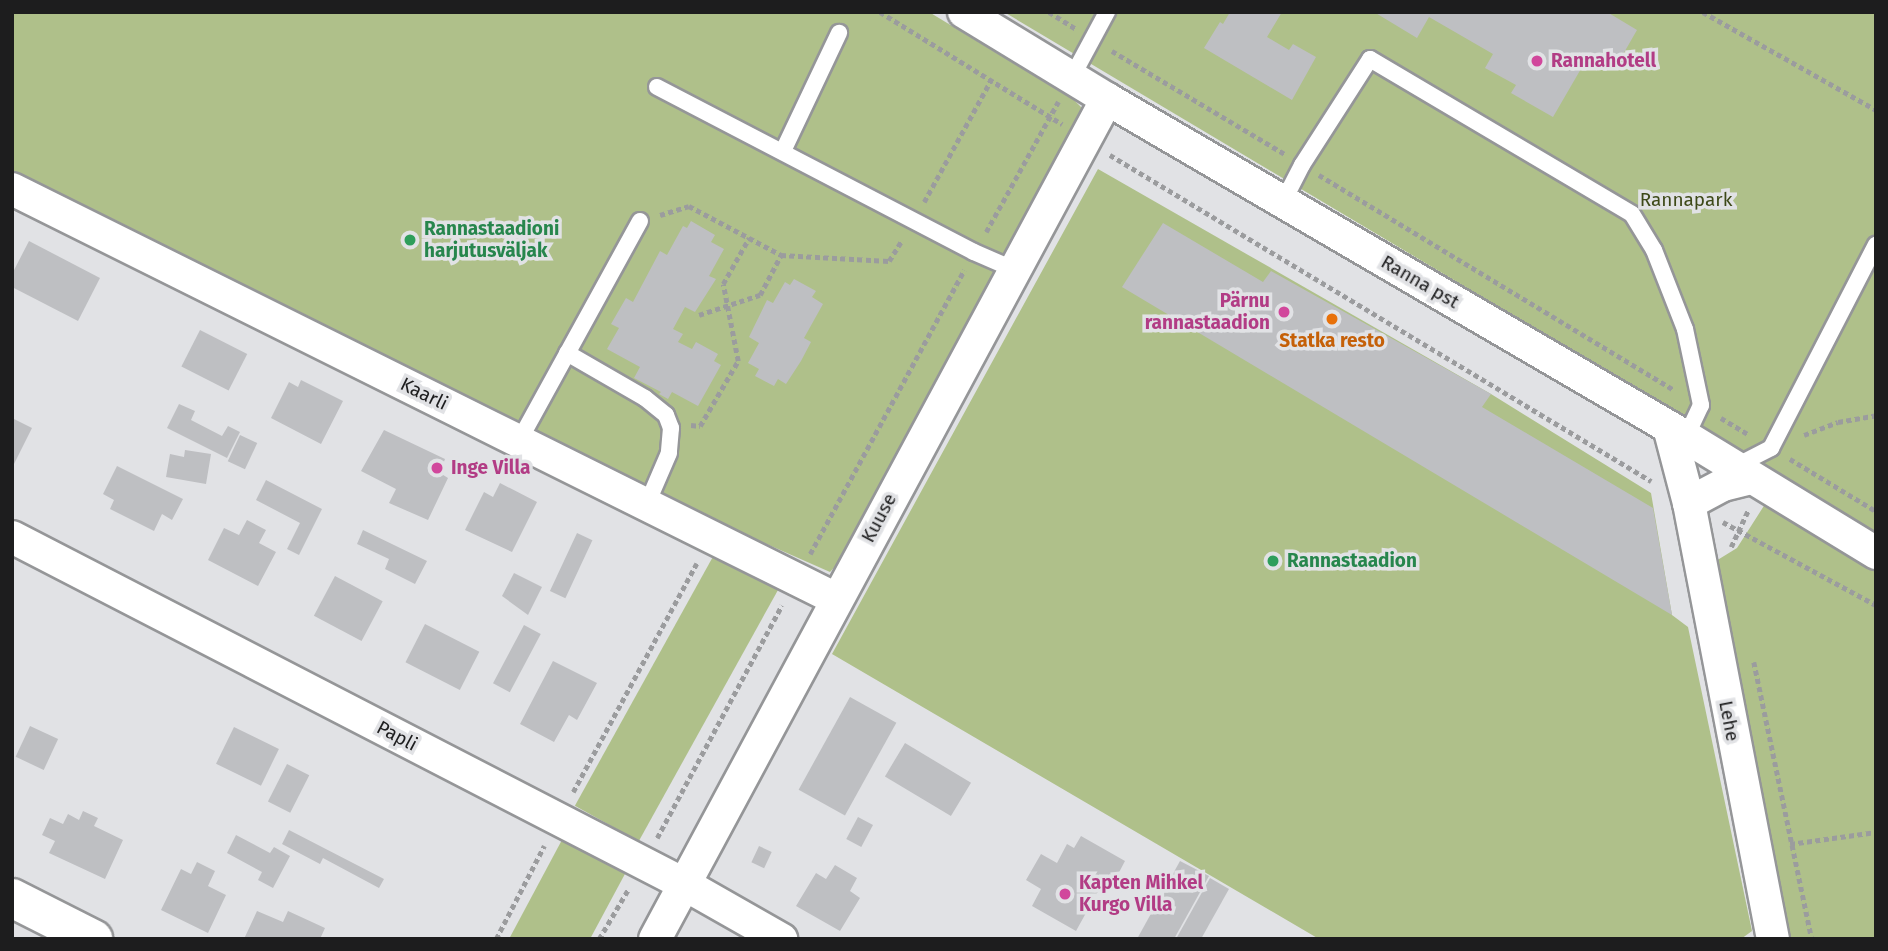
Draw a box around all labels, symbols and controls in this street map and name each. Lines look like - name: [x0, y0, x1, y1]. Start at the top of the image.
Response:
- place label: Rannahotell: [1551, 50, 1656, 72]
- marker: Rannahotell: [1529, 53, 1545, 69]
- park label: Rannapark: [1640, 189, 1732, 211]
- place label: Rannastaadioni harjutusväljak: [424, 218, 559, 262]
- marker: Rannastaadioni harjutusväljak: [402, 232, 418, 248]
- street label: Ranna pst: [1377, 251, 1463, 313]
- place label: Pärnu rannastaadion: [1145, 290, 1270, 334]
- marker: Pärnu rannastaadion: [1276, 304, 1292, 320]
- marker: Statka resto: [1324, 311, 1340, 327]
- place label: Statka resto: [1279, 330, 1385, 352]
- street label: Kaarli: [397, 373, 451, 415]
- place label: Inge Villa: [451, 457, 530, 479]
- marker: Inge Villa: [429, 460, 445, 476]
- street label: Kuuse: [857, 490, 901, 546]
- place label: Rannastaadion: [1287, 550, 1417, 572]
- marker: Rannastaadion: [1265, 553, 1281, 569]
- street label: Lehe: [1714, 699, 1744, 743]
- street label: Papli: [373, 716, 421, 756]
- place label: Kapten Mihkel Kurgo Villa: [1079, 872, 1203, 916]
- marker: Kapten Mihkel Kurgo Villa: [1057, 886, 1073, 902]

